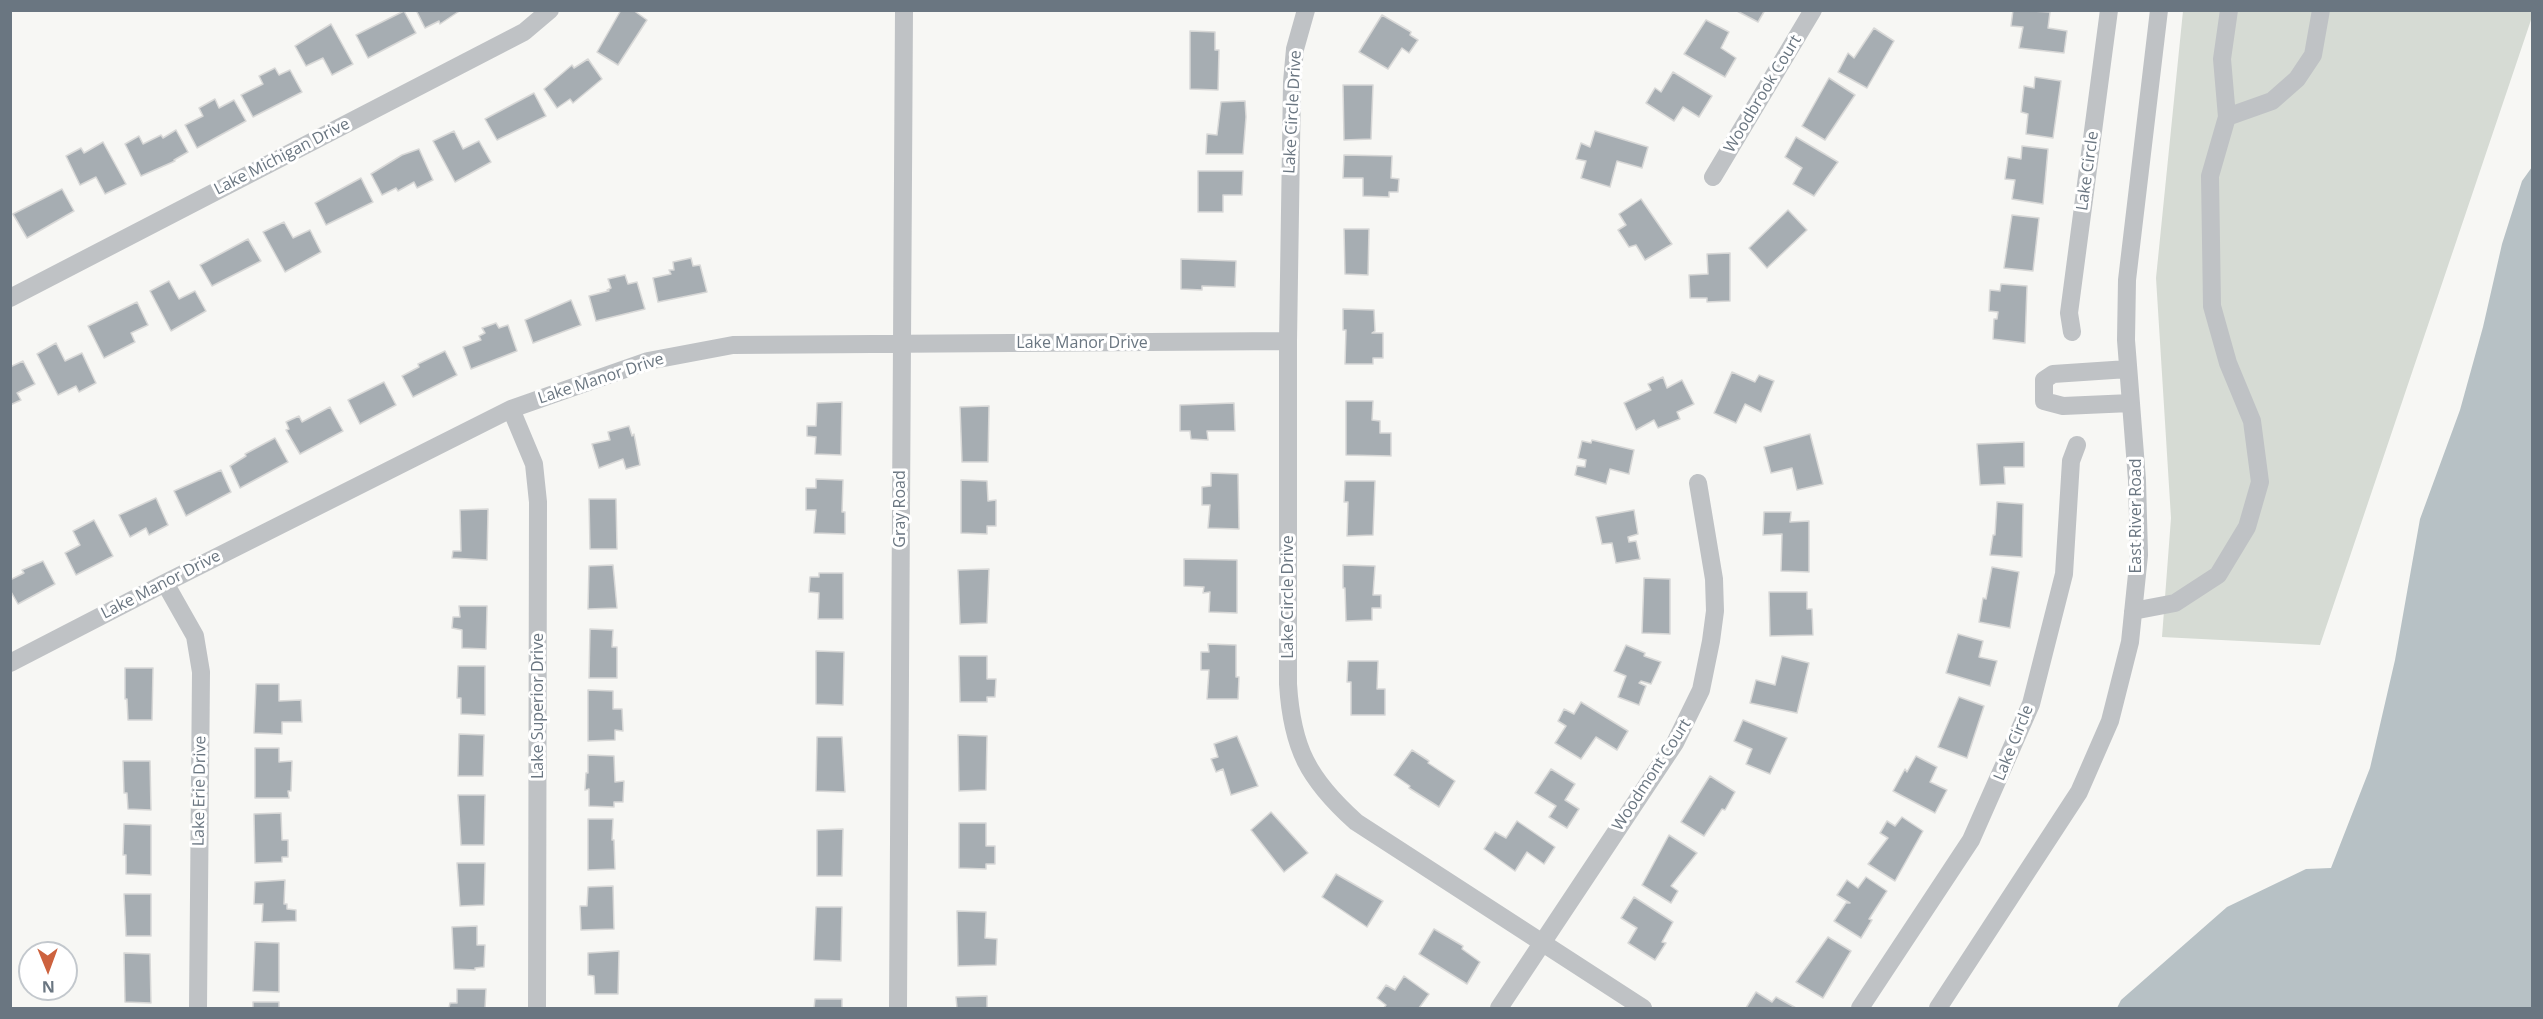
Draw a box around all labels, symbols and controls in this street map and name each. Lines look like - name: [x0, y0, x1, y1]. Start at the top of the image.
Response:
- street label: Woodbrook Court: [1720, 32, 1806, 156]
- street label: Lake Circle Drive: [1280, 50, 1306, 174]
- street label: Lake Michigan Drive: [211, 115, 353, 199]
- street label: Lake Circle: [2073, 130, 2103, 212]
- street label: Lake Manor Drive: [1016, 333, 1148, 353]
- street label: Lake Manor Drive: [536, 350, 666, 408]
- street label: East River Road: [2126, 458, 2146, 574]
- street label: Gray Road: [890, 470, 910, 548]
- street label: Lake Circle Drive: [1278, 535, 1298, 659]
- street label: Lake Manor Drive: [98, 547, 224, 623]
- street label: Lake Superior Drive: [528, 633, 548, 779]
- street label: Lake Circle: [1990, 702, 2038, 784]
- street label: Woodmont Court: [1609, 715, 1695, 835]
- street label: Lake Erie Drive: [189, 736, 211, 846]
- north arrow: [18, 941, 78, 1001]
- text: N: [42, 976, 55, 998]

